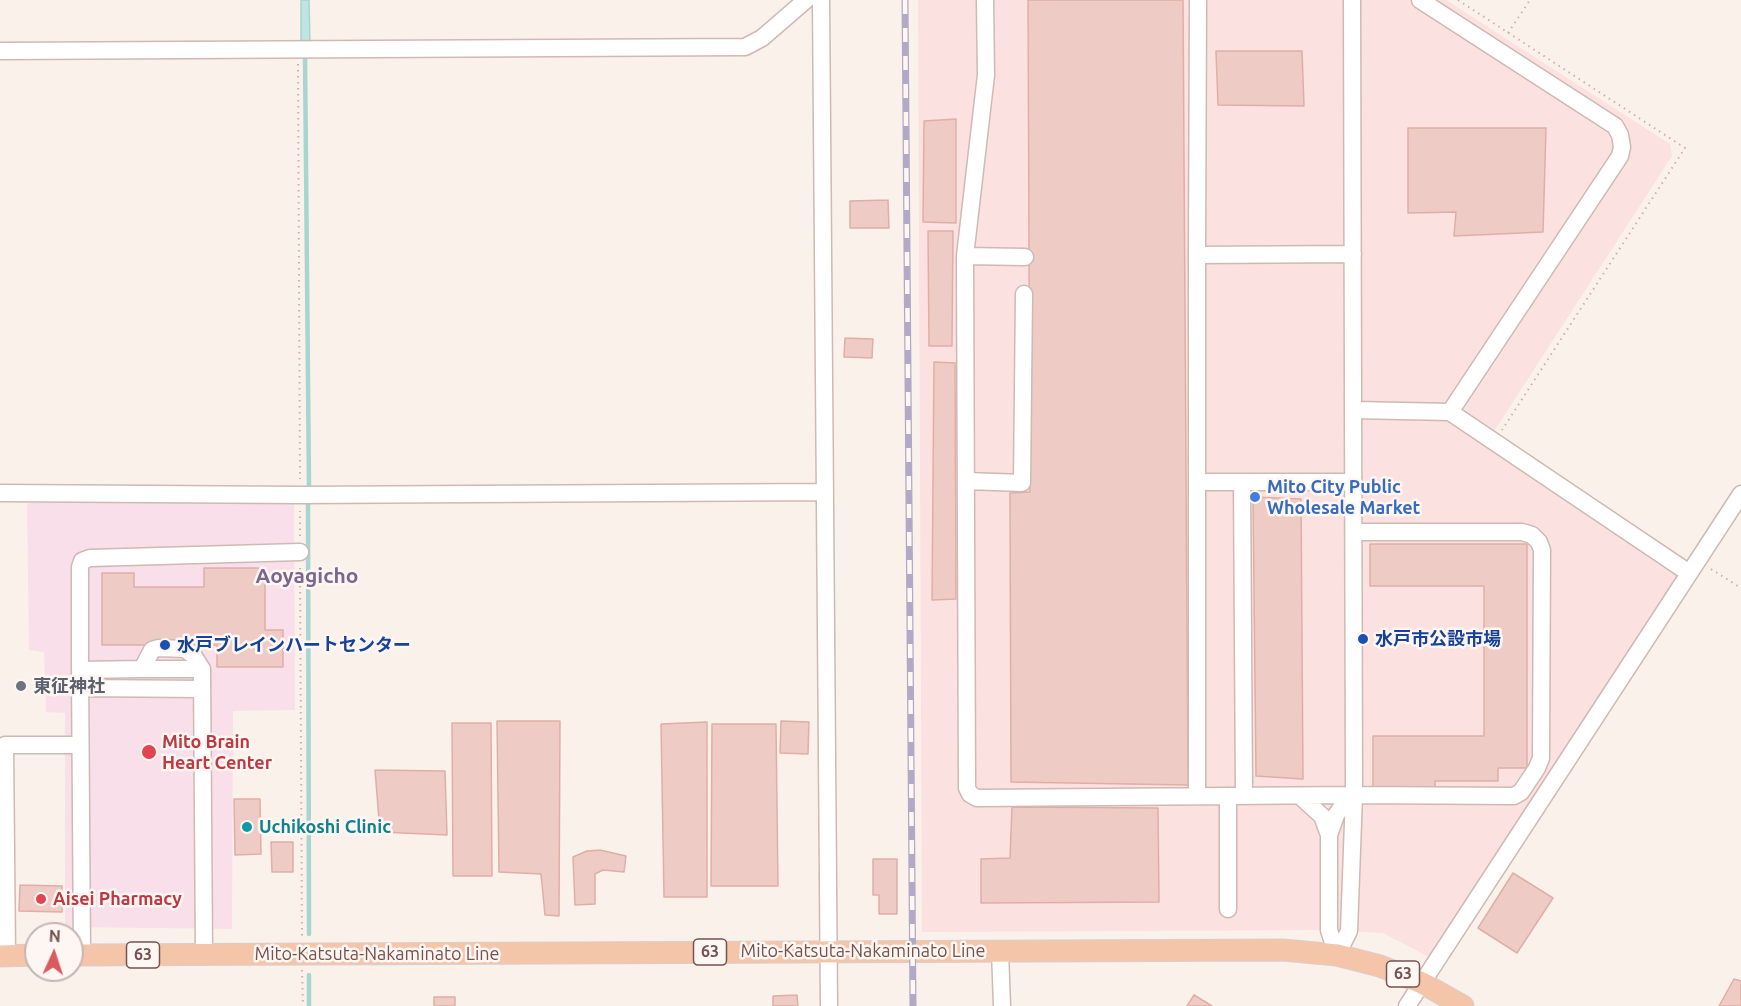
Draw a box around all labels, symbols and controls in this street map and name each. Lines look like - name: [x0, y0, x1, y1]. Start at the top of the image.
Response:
- place label: Mito City Public Wholesale Market: [1267, 476, 1420, 518]
- marker: Mito City Public Wholesale Market: [1248, 490, 1262, 504]
- district label: Aoyagicho: [256, 563, 358, 589]
- place label: 水戸市公設市場: [1375, 628, 1501, 650]
- marker: 水戸市公設市場: [1356, 632, 1370, 646]
- place label: 水戸ブレインハートセンター: [177, 634, 411, 656]
- marker: 水戸ブレインハートセンター: [158, 638, 172, 652]
- place label: 東征神社: [33, 675, 105, 697]
- marker: 東征神社: [14, 679, 28, 693]
- place label: Mito Brain Heart Center: [162, 731, 272, 774]
- marker: Mito Brain Heart Center: [140, 743, 158, 761]
- place label: Uchikoshi Clinic: [259, 816, 391, 838]
- marker: Uchikoshi Clinic: [240, 820, 254, 834]
- place label: Aisei Pharmacy: [53, 888, 182, 910]
- marker: Aisei Pharmacy: [34, 892, 48, 906]
- north arrow: [24, 922, 84, 982]
- text: N: [48, 927, 61, 945]
- road number: 63: [694, 939, 726, 965]
- street label: Mito-Katsuta-Nakaminato Line: [741, 940, 985, 962]
- road number: 63: [126, 942, 160, 968]
- street label: Mito-Katsuta-Nakaminato Line: [255, 943, 499, 965]
- road number: 63: [1386, 961, 1420, 987]

